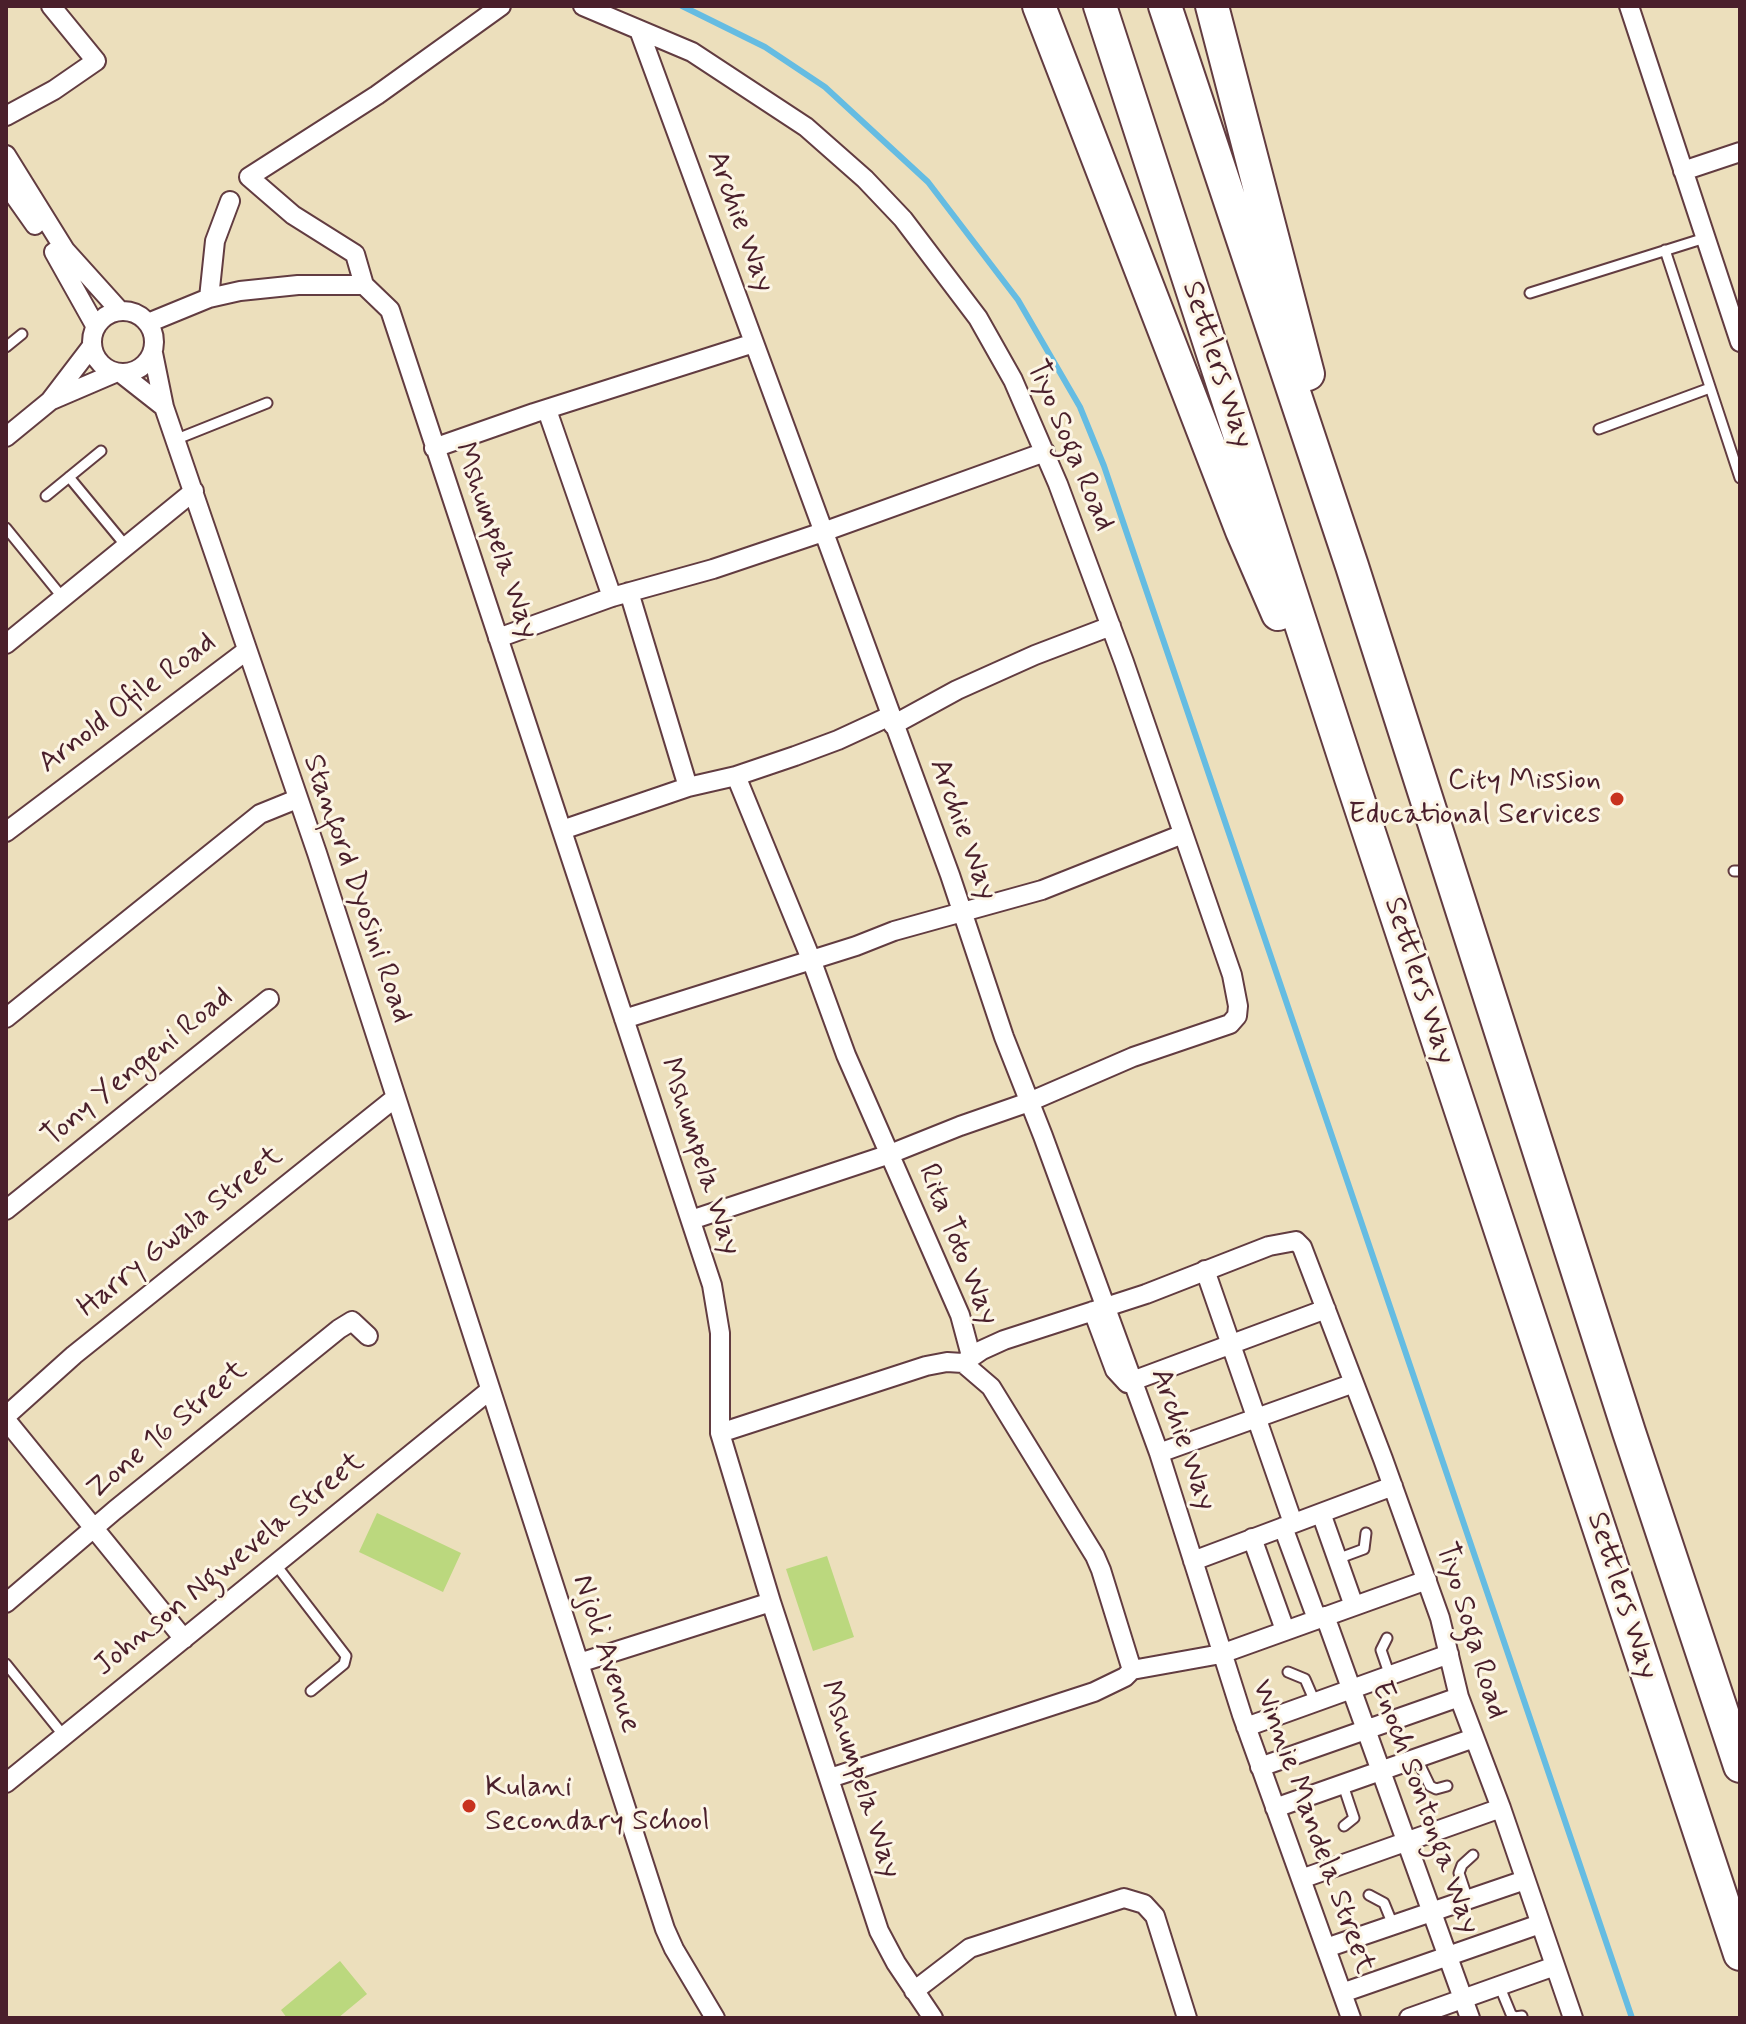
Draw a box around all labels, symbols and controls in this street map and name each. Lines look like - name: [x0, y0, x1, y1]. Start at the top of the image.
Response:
- street label: Archie Way: [697, 146, 781, 298]
- street label: Settlers Way: [1172, 277, 1260, 453]
- street label: Tiyo Soga Road: [1017, 355, 1121, 537]
- street label: Mshumpela Way: [445, 438, 545, 644]
- street label: Arnold Ofile Road: [32, 626, 224, 782]
- street label: Stanford Dyosini Road: [293, 750, 419, 1028]
- street label: Archie Way: [920, 754, 1004, 906]
- place label: City Mission Educational Services: [1348, 764, 1601, 834]
- marker: City Mission Educational Services: [1608, 790, 1626, 808]
- street label: Settlers Way: [1374, 893, 1462, 1069]
- street label: Tony Yengeni Road: [35, 980, 241, 1156]
- street label: Mshumpela Way: [650, 1054, 748, 1260]
- street label: Harry Gwala Street: [71, 1139, 291, 1327]
- street label: Rita Toto Way: [908, 1159, 1006, 1331]
- street label: Zone 16 Street: [81, 1354, 255, 1508]
- street label: Archie Way: [1141, 1364, 1223, 1516]
- street label: Johnson Ngwevela Street: [88, 1445, 372, 1685]
- street label: Settlers Way: [1577, 1508, 1665, 1684]
- street label: Tiyo Soga Road: [1426, 1538, 1514, 1724]
- street label: Njoli Avenue: [563, 1570, 647, 1738]
- street label: Winnie Mandela Street: [1242, 1675, 1382, 1979]
- street label: Mshumpela Way: [810, 1677, 908, 1883]
- street label: Enoch Sontonga Way: [1362, 1677, 1486, 1939]
- place label: Kulani Secondary School: [485, 1771, 710, 1842]
- marker: Kulani Secondary School: [460, 1797, 478, 1815]

